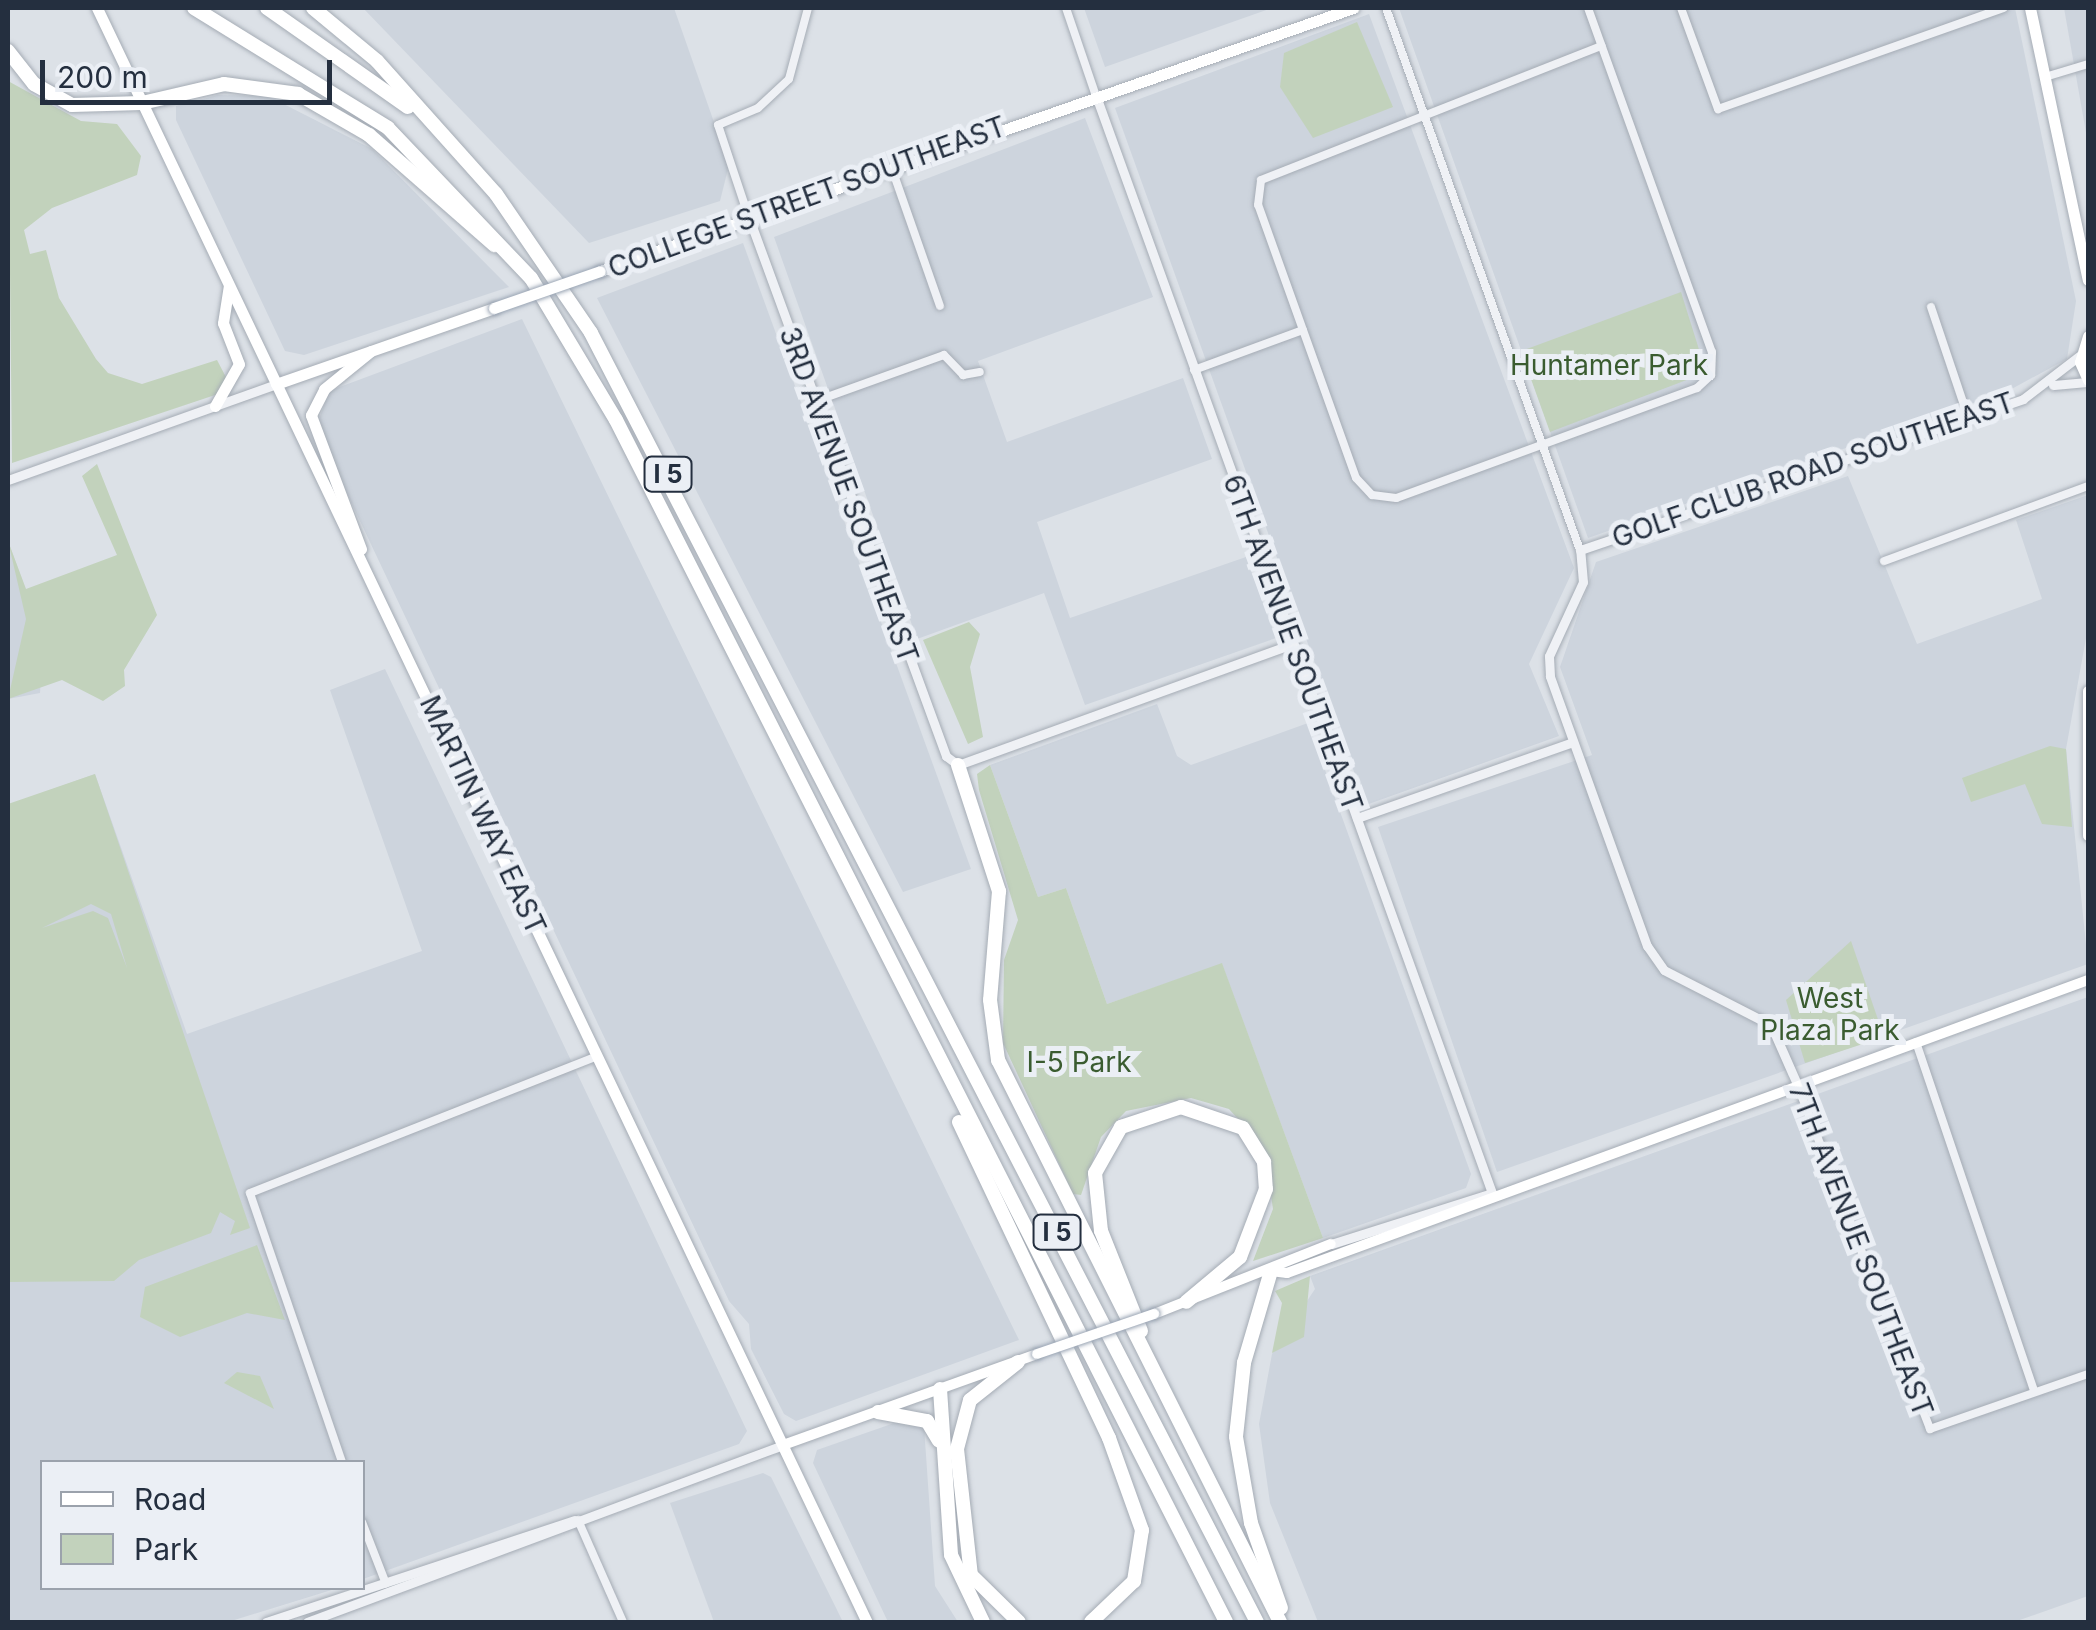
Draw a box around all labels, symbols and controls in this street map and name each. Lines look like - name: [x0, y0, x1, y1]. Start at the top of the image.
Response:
- scale bar: [45, 40, 338, 102]
- text: 200 m: [57, 59, 148, 95]
- street label: COLLEGE STREET SOUTHEAST: [603, 109, 1011, 285]
- street label: 3RD AVENUE SOUTHEAST: [773, 323, 925, 667]
- park label: Huntamer Park: [1510, 348, 1708, 382]
- street label: GOLF CLUB ROAD SOUTHEAST: [1608, 385, 2018, 555]
- road number: I 5: [643, 454, 693, 494]
- street label: 6TH AVENUE SOUTHEAST: [1216, 470, 1370, 816]
- street label: MARTIN WAY EAST: [413, 690, 553, 940]
- park label: West Plaza Park: [1760, 981, 1900, 1047]
- park label: I-5 Park: [1026, 1045, 1132, 1079]
- street label: 7TH AVENUE SOUTHEAST: [1782, 1079, 1940, 1421]
- road number: I 5: [1032, 1212, 1082, 1252]
- legend: [40, 1460, 365, 1590]
- text: Road: [134, 1481, 206, 1517]
- text: Park: [134, 1531, 198, 1567]

